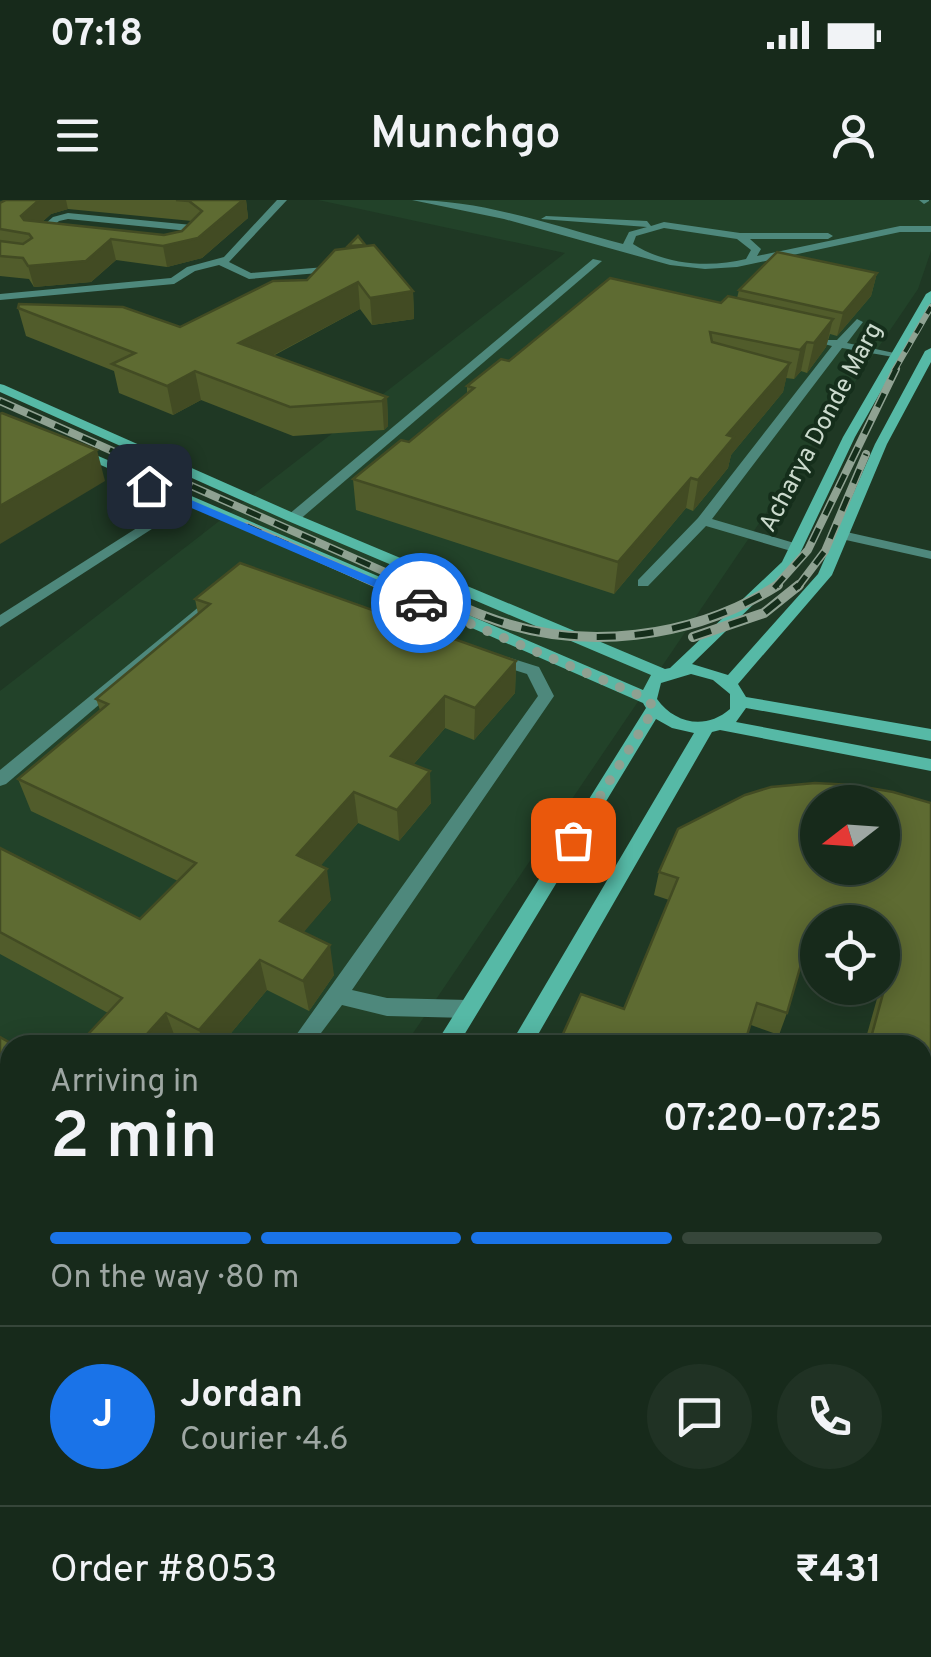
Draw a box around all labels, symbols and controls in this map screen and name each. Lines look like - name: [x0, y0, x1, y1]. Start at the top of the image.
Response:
- text: 07:18: [50, 11, 143, 60]
- text: Munchgo: [370, 107, 561, 164]
- icon: menu: [50, 108, 105, 163]
- icon: person: [826, 108, 881, 163]
- street label: Acharya Donde Marg: [753, 318, 891, 538]
- pin: [107, 444, 192, 529]
- icon: home: [122, 459, 177, 514]
- courier: [371, 553, 471, 653]
- icon: car: [394, 576, 449, 631]
- north arrow: [800, 785, 900, 885]
- map controls: [800, 785, 900, 1005]
- pin: [531, 798, 616, 883]
- icon: bag: [546, 813, 601, 868]
- button: locate: [800, 905, 900, 1005]
- text: Arriving in: [50, 1063, 199, 1103]
- text: 07:20–07:25: [663, 1096, 882, 1145]
- text: 2 min: [50, 1099, 218, 1181]
- text: On the way · 80 m: [50, 1259, 299, 1299]
- button: chat: [647, 1364, 752, 1469]
- button: phone: [777, 1364, 882, 1469]
- text: Jordan: [180, 1372, 303, 1421]
- text: J: [92, 1392, 113, 1441]
- text: Courier · 4.6: [180, 1421, 349, 1461]
- text: Order #8053: [50, 1547, 277, 1596]
- text: ₹431: [795, 1547, 882, 1596]

